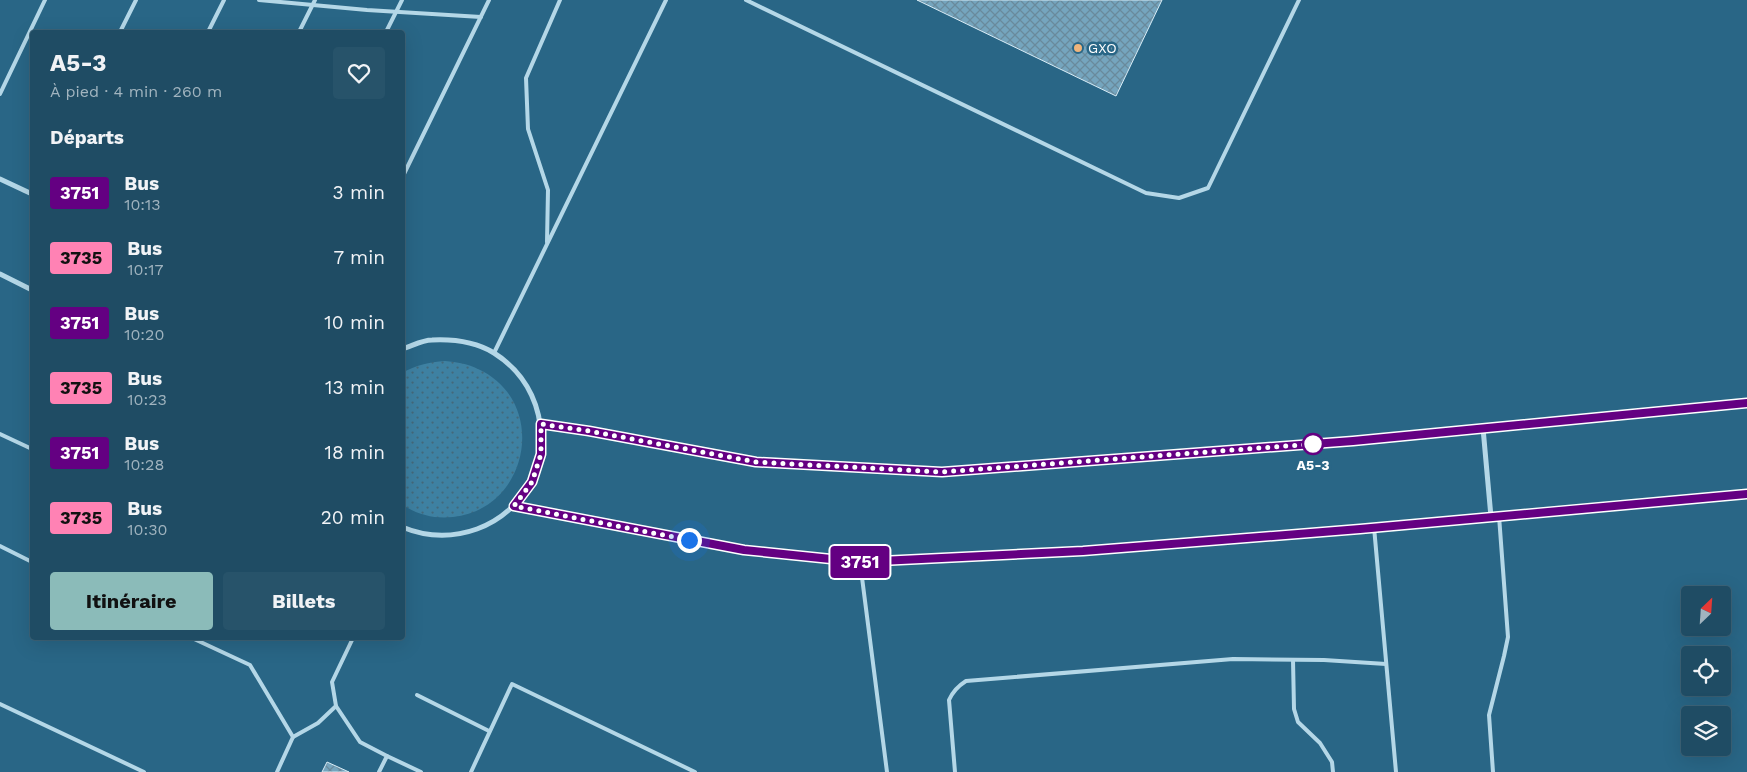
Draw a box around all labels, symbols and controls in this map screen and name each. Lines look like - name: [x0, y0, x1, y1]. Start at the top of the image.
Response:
- place label: GXO: [1088, 40, 1117, 56]
- marker: GXO: [1072, 42, 1084, 54]
- button: heart: [333, 47, 385, 99]
- text: A5-3: [50, 49, 106, 77]
- text: À pied · 4 min · 260 m: [50, 82, 222, 101]
- text: Départs: [50, 126, 124, 149]
- text: Bus: [124, 172, 159, 195]
- text: 3 min: [333, 181, 385, 204]
- text: 3751: [60, 182, 99, 203]
- text: 10:13: [124, 195, 161, 214]
- text: Bus: [127, 237, 162, 260]
- text: 7 min: [334, 246, 385, 269]
- text: 3735: [60, 247, 102, 268]
- text: 10:17: [127, 260, 163, 279]
- text: Bus: [124, 302, 159, 325]
- text: 10 min: [324, 311, 385, 334]
- text: 3751: [60, 312, 99, 333]
- text: 10:20: [124, 325, 164, 344]
- text: Bus: [127, 367, 162, 390]
- text: 13 min: [325, 376, 385, 399]
- text: 3735: [60, 377, 102, 398]
- text: 10:23: [127, 390, 167, 409]
- text: Bus: [124, 432, 159, 455]
- marker: A5-3: [1302, 433, 1324, 455]
- text: 18 min: [324, 441, 385, 464]
- text: 3751: [60, 442, 99, 463]
- text: 10:28: [124, 455, 164, 474]
- place label: A5-3: [1297, 457, 1329, 473]
- text: Bus: [127, 497, 162, 520]
- text: 20 min: [321, 506, 385, 529]
- text: 3735: [60, 507, 102, 528]
- text: 10:30: [127, 520, 168, 539]
- your location: [677, 528, 702, 553]
- line badge: 3751: [825, 546, 895, 578]
- text: 3751: [840, 551, 880, 572]
- button: Itinéraire: [50, 572, 213, 630]
- button: Billets: [223, 572, 385, 630]
- north arrow: [1681, 586, 1731, 636]
- map controls: [1681, 586, 1731, 756]
- button: locate: [1681, 646, 1731, 696]
- button: layers: [1681, 706, 1731, 756]

